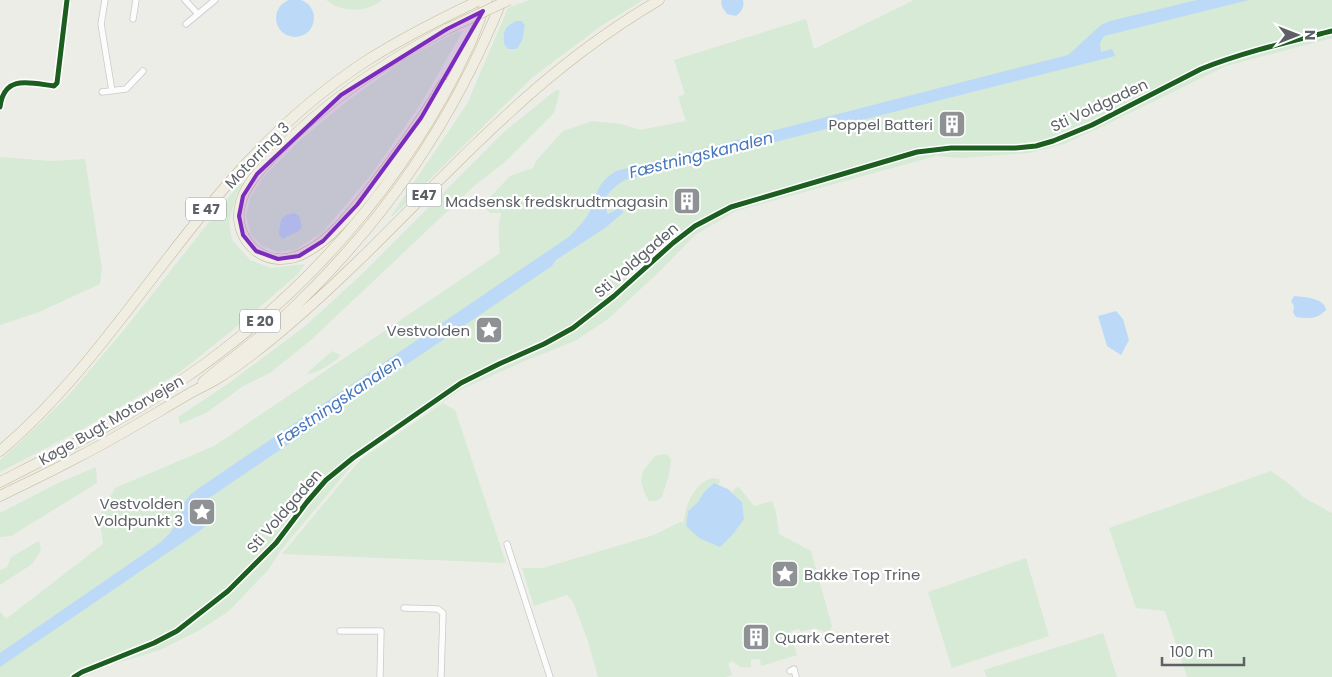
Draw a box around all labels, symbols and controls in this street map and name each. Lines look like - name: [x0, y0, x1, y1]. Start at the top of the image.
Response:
- north arrow: [1272, 10, 1322, 60]
- text: N: [1300, 30, 1320, 40]
- street label: Sti Voldgaden: [1047, 73, 1151, 137]
- building icon: Poppel Batteri: [937, 109, 967, 139]
- place label: Poppel Batteri: [829, 114, 933, 135]
- street label: Motorring 3: [220, 117, 294, 193]
- water label: Fæstningskanalen: [627, 126, 775, 184]
- road number: E47: [406, 184, 442, 206]
- building icon: Madsensk fredskrudtmagasin: [672, 186, 702, 216]
- place label: Madsensk fredskrudtmagasin: [445, 191, 668, 212]
- road number: E 47: [186, 198, 226, 220]
- street label: Sti Voldgaden: [590, 218, 682, 302]
- road number: E 20: [240, 310, 280, 332]
- place icon: Vestvolden: [474, 315, 504, 345]
- place label: Vestvolden: [387, 320, 470, 341]
- water label: Fæstningskanalen: [271, 350, 407, 452]
- street label: Køge Bugt Motorvejen: [35, 370, 187, 470]
- street label: Sti Voldgaden: [242, 465, 326, 557]
- place label: Vestvolden Voldpunkt 3: [94, 493, 183, 531]
- place icon: Vestvolden Voldpunkt 3: [187, 497, 217, 527]
- place icon: Bakke Top Trine: [770, 559, 800, 589]
- place label: Bakke Top Trine: [804, 564, 920, 585]
- building icon: Quark Centeret: [741, 622, 771, 652]
- place label: Quark Centeret: [775, 627, 889, 648]
- scale bar: [1162, 634, 1244, 666]
- text: 100 m: [1170, 641, 1213, 662]

